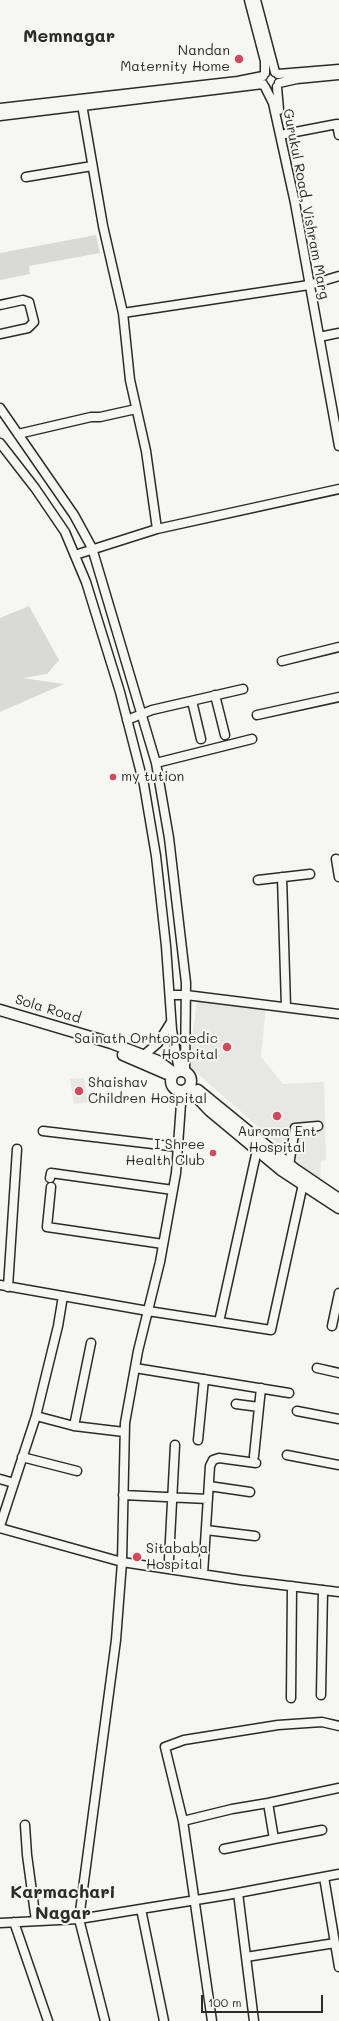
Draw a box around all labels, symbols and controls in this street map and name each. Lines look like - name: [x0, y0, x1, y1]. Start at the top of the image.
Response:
- district label: Memnagar: [23, 25, 115, 47]
- place label: Nandan Maternity Home: [120, 43, 230, 76]
- marker: Nandan Maternity Home: [233, 53, 245, 65]
- street label: Gurukul Road, Vishram Marg: [279, 107, 333, 301]
- place label: my tution: [121, 769, 184, 785]
- marker: my tution: [108, 772, 118, 782]
- street label: Sola Road: [13, 991, 83, 1027]
- place label: Sainath Orhtopaedic Hospital: [74, 1031, 218, 1064]
- marker: Sainath Orhtopaedic Hospital: [221, 1041, 233, 1053]
- place label: Shaishav Children Hospital: [88, 1075, 207, 1108]
- marker: Shaishav Children Hospital: [73, 1085, 85, 1097]
- marker: Auroma Ent Hospital: [271, 1110, 283, 1122]
- place label: Auroma Ent Hospital: [238, 1124, 316, 1156]
- place label: I Shree Health Club: [125, 1137, 205, 1170]
- marker: I Shree Health Club: [208, 1148, 218, 1158]
- place label: Sitababa Hospital: [146, 1541, 208, 1574]
- marker: Sitababa Hospital: [131, 1551, 143, 1563]
- district label: Karmachari Nagar: [10, 1881, 116, 1924]
- scale bar: [203, 1987, 325, 2013]
- text: 100 m: [208, 1994, 242, 2010]

